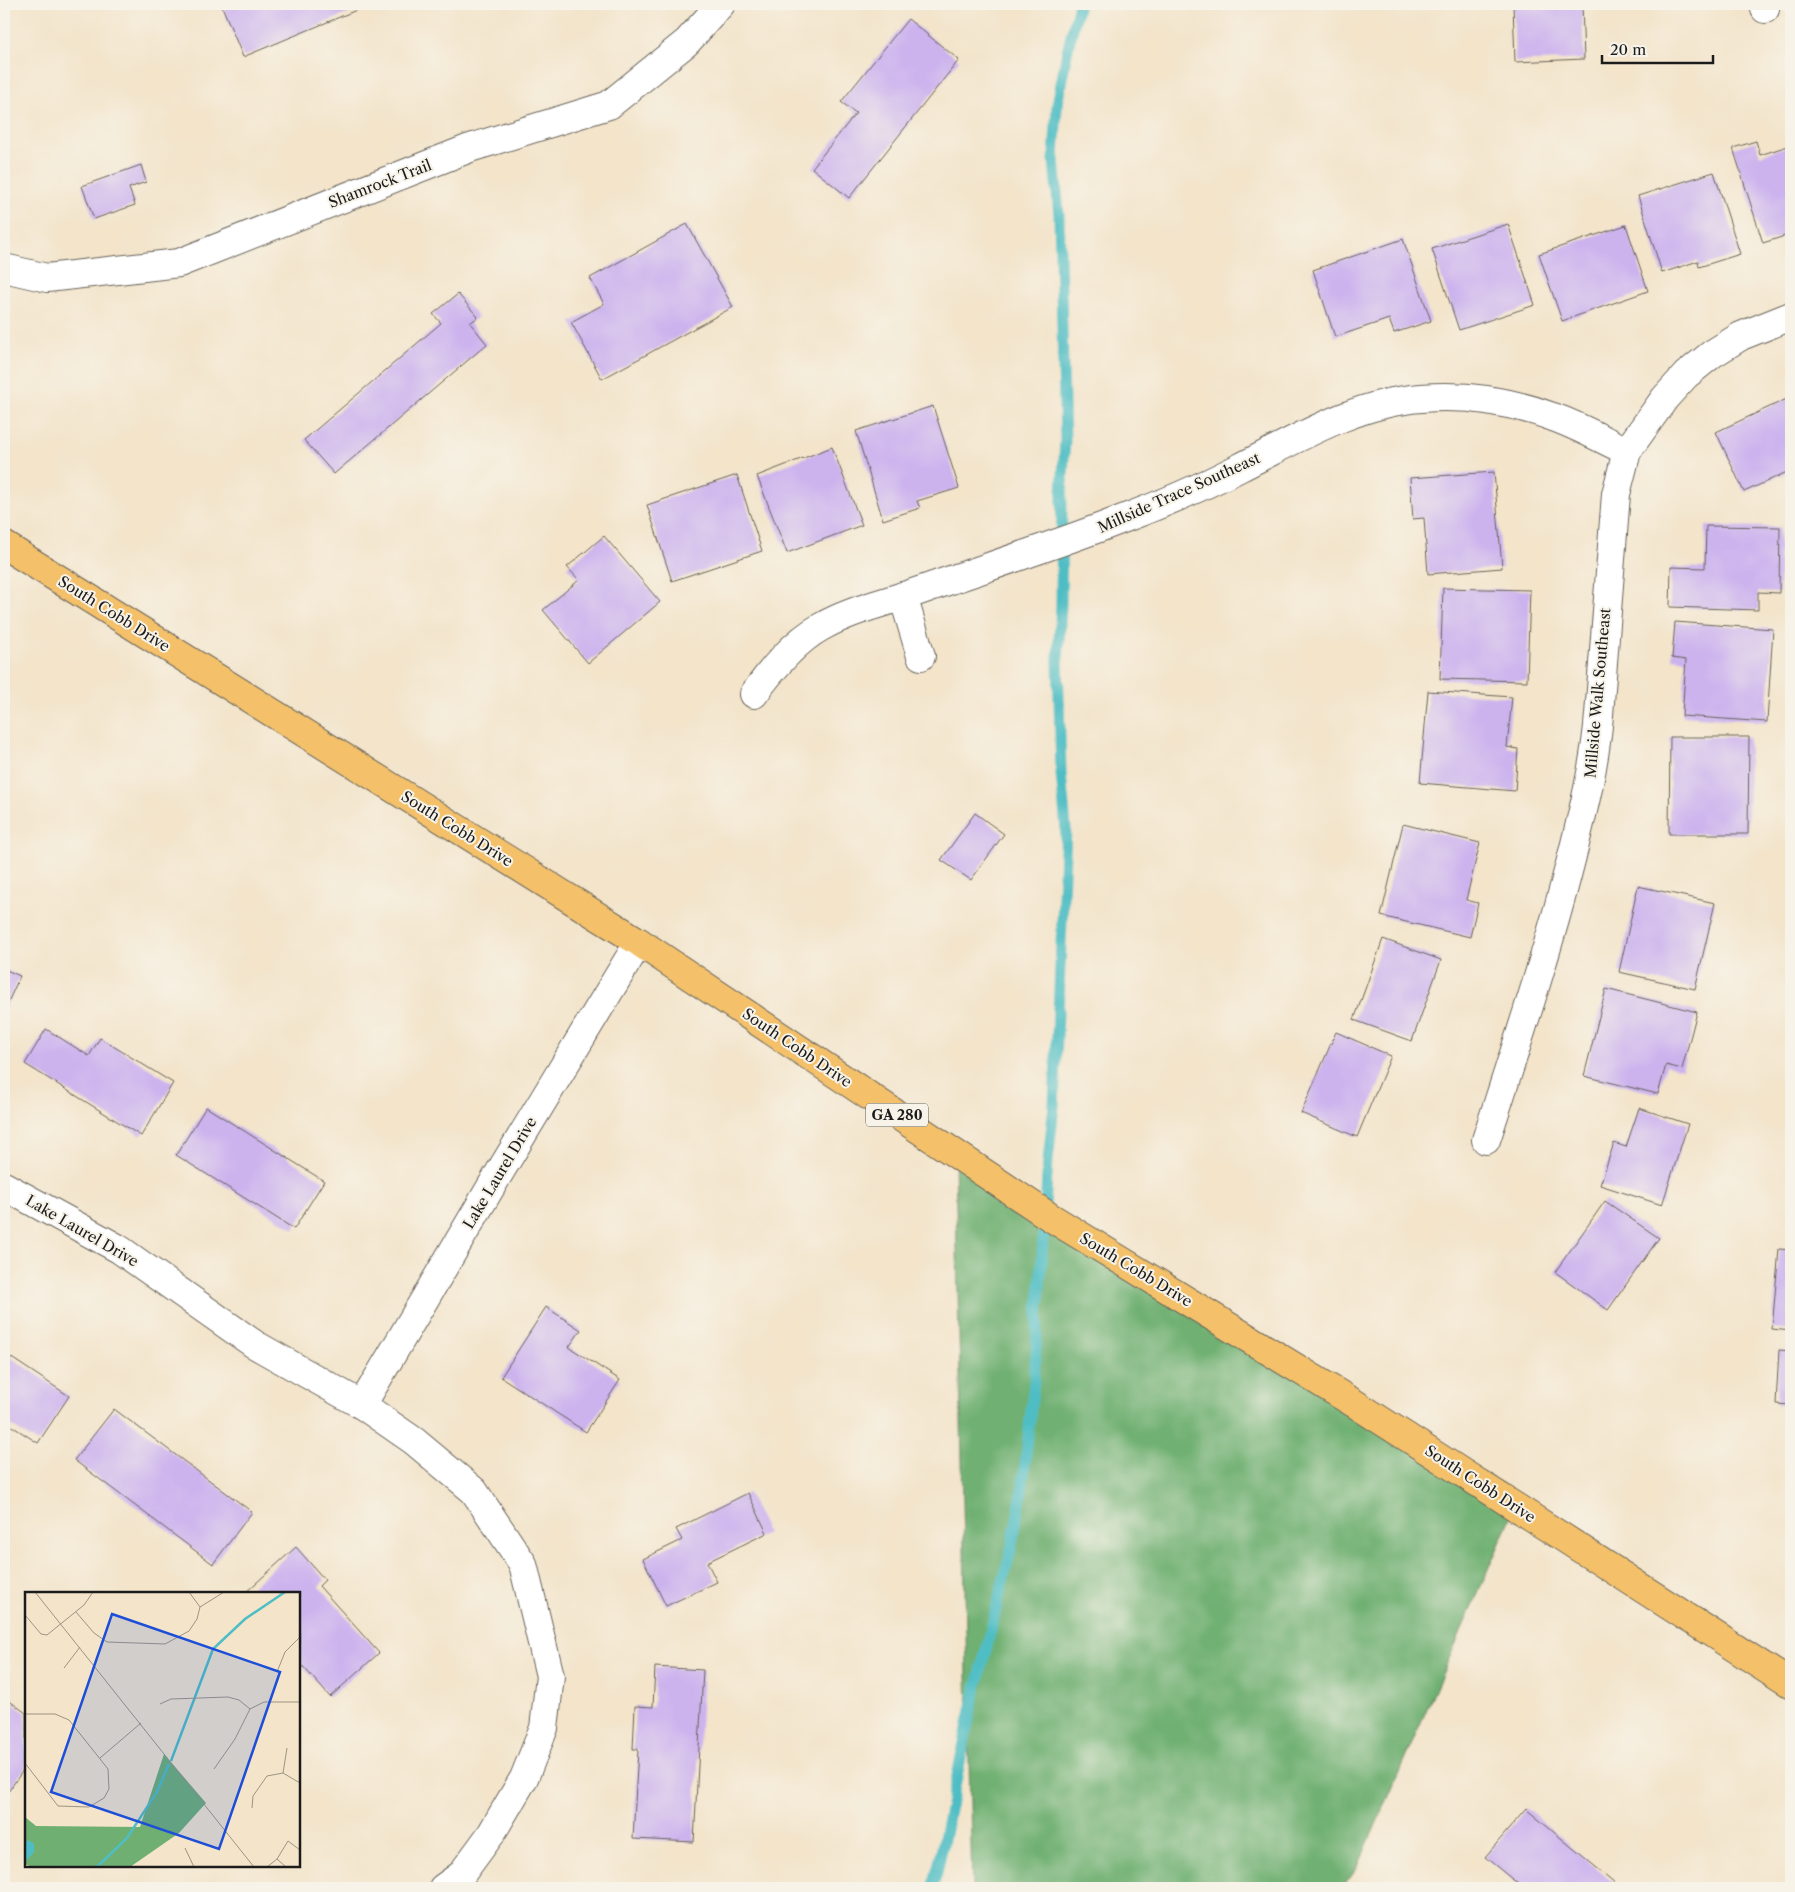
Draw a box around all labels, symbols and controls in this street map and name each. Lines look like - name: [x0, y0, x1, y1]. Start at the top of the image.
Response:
- scale bar: [1602, 32, 1714, 64]
- text: 20 m: [1610, 40, 1646, 59]
- street label: Shamrock Trail: [326, 155, 435, 212]
- street label: Millside Trace Southeast: [1095, 448, 1264, 537]
- street label: South Cobb Drive: [55, 572, 174, 656]
- street label: Millside Walk Southeast: [1581, 606, 1614, 779]
- street label: South Cobb Drive: [398, 787, 517, 871]
- street label: South Cobb Drive: [739, 1004, 856, 1091]
- road number: GA 280: [866, 1104, 928, 1126]
- street label: Lake Laurel Drive: [459, 1113, 540, 1232]
- street label: Lake Laurel Drive: [22, 1191, 142, 1271]
- street label: South Cobb Drive: [1077, 1228, 1196, 1311]
- street label: South Cobb Drive: [1421, 1441, 1539, 1526]
- inset map: [25, 1592, 300, 1867]

